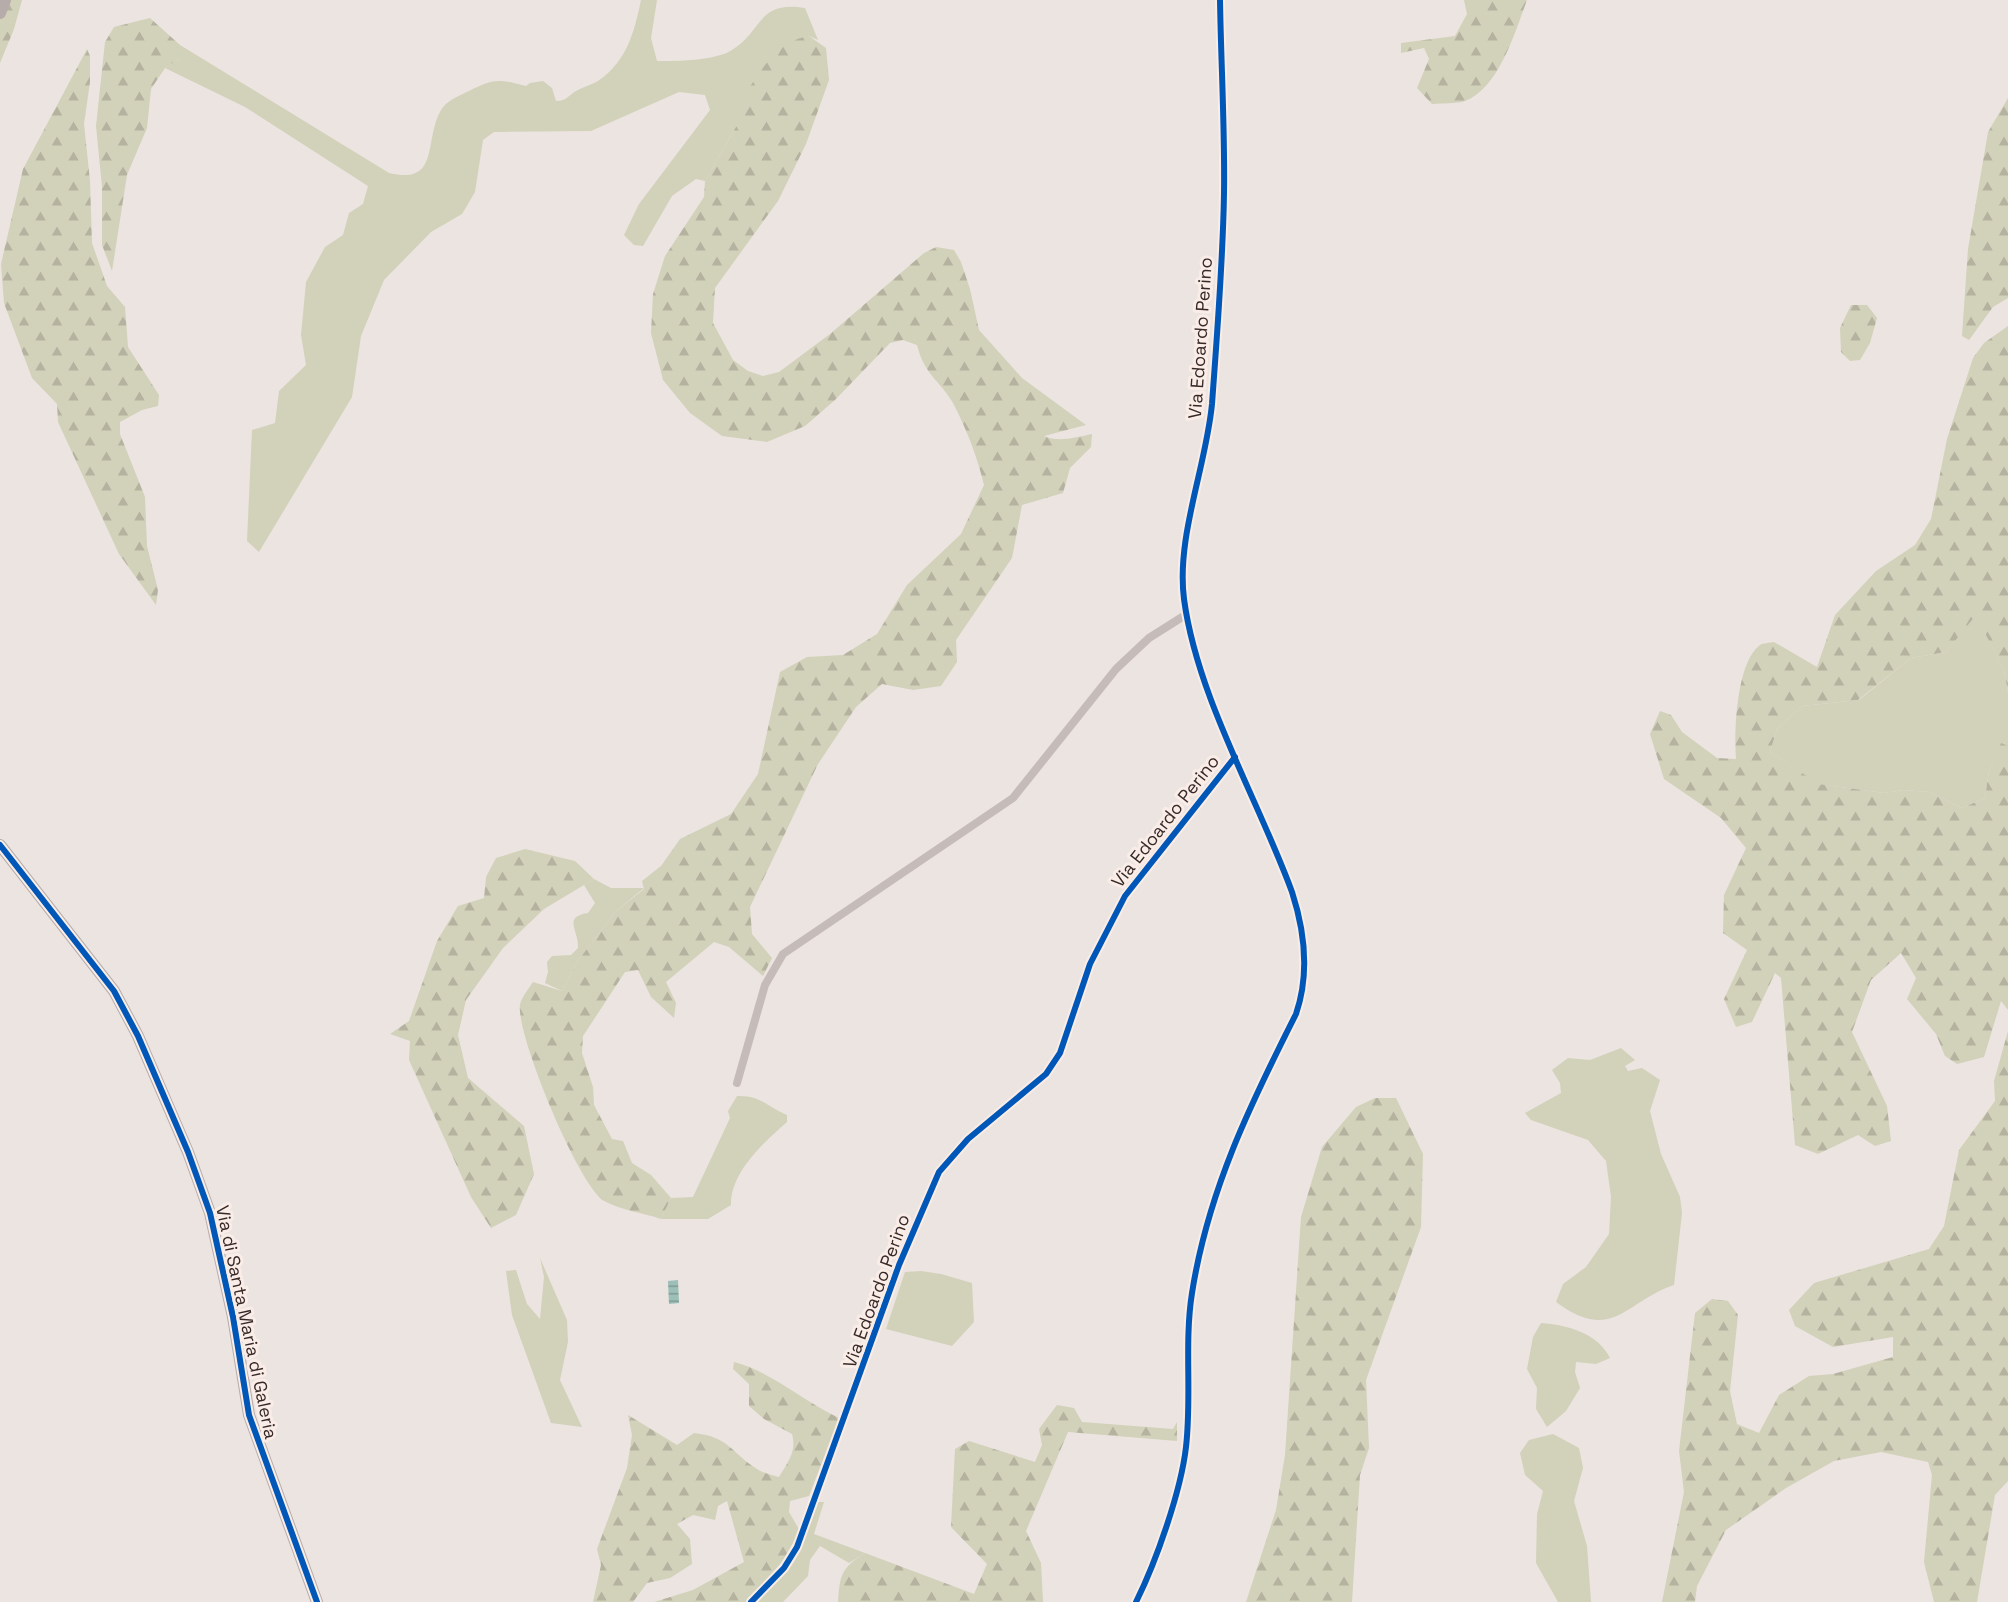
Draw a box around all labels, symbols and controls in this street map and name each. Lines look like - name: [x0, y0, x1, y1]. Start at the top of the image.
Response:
- street label: Via Edoardo Perino: [1183, 256, 1217, 420]
- street label: Via Edoardo Perino: [1106, 750, 1224, 892]
- street label: Via di Santa Maria di Galeria: [211, 1203, 283, 1441]
- street label: Via Edoardo Perino: [837, 1211, 915, 1371]

